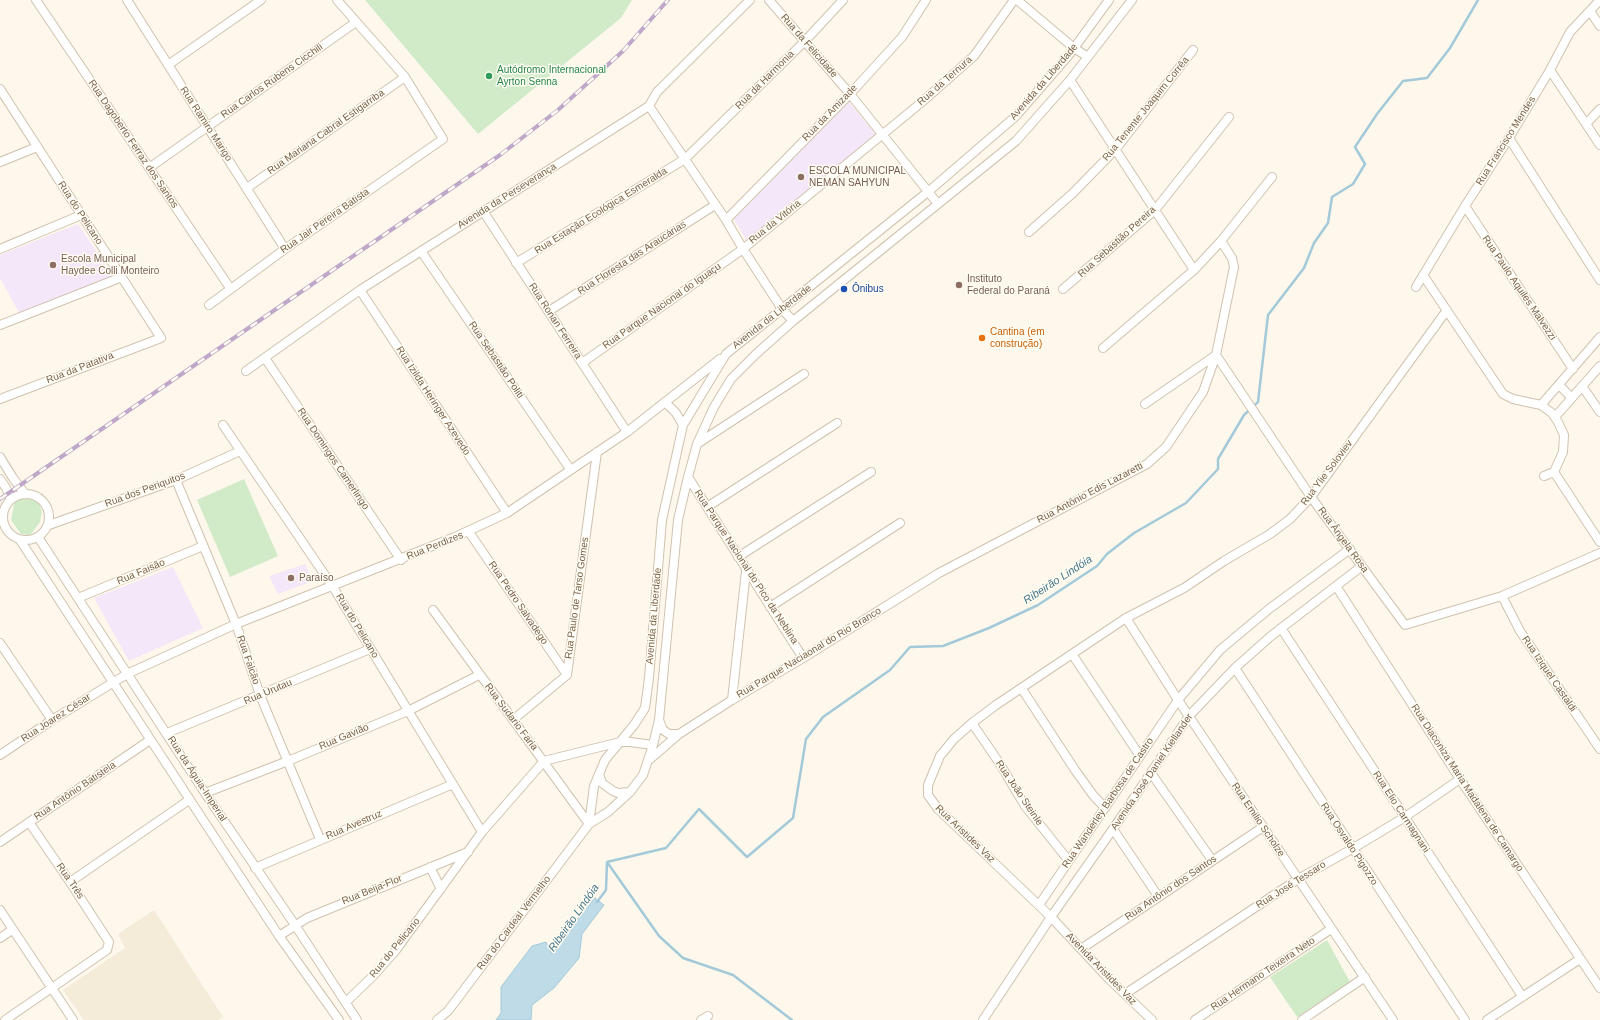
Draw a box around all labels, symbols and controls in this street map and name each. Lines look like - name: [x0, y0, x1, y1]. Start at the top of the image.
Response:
- street label: Rua da Felicidade: [778, 12, 840, 80]
- street label: Rua Carlos Rubens Cicchili: [219, 41, 325, 121]
- street label: Avenida da Liberdade: [1008, 41, 1080, 123]
- street label: Rua da Harmonia: [733, 48, 797, 112]
- street label: Rua da Ternura: [915, 54, 975, 108]
- street label: Rua Tenente Joaquim Corrêa: [1100, 54, 1192, 164]
- place label: Autódromo Internacional Ayrton Senna: [497, 64, 606, 88]
- marker: Autódromo Internacional Ayrton Senna: [484, 71, 494, 81]
- street label: Rua Dagoberto Ferraz dos Santos: [85, 78, 181, 210]
- street label: Rua da Amizade: [800, 82, 860, 144]
- street label: Rua Ramiro Marigo: [177, 84, 235, 164]
- street label: Rua Mariana Cabral Estigarriba: [265, 87, 387, 177]
- street label: Rua Francisco Mendes: [1474, 94, 1538, 188]
- street label: Avenida da Perseverança: [455, 161, 559, 231]
- street label: Rua Estação Ecológica Esmeralda: [533, 165, 669, 257]
- place label: ESCOLA MUNICIPAL NEMAN SAHYUN: [809, 165, 906, 188]
- marker: ESCOLA MUNICIPAL NEMAN SAHYUN: [796, 172, 806, 182]
- street label: Rua do Pelicano: [55, 179, 105, 247]
- street label: Rua Jair Pereira Batista: [278, 186, 372, 256]
- street label: Rua da Vitória: [747, 197, 803, 247]
- street label: Rua Sebastião Pereira: [1076, 204, 1158, 280]
- street label: Rua Floresta das Araucárias: [576, 218, 688, 298]
- street label: Rua Paulo Aquiles Malvezzi: [1479, 233, 1559, 343]
- place label: Escola Municipal Haydee Colli Monteiro: [61, 253, 159, 276]
- marker: Escola Municipal Haydee Colli Monteiro: [48, 260, 58, 270]
- street label: Rua Parque Nacional do Iguaçu: [600, 260, 724, 352]
- place label: Instituto Federal do Paraná: [967, 273, 1050, 296]
- marker: Instituto Federal do Paraná: [954, 280, 964, 290]
- street label: Rua Ronan Ferreira: [526, 281, 584, 361]
- street label: Avenida da Liberdade: [730, 282, 814, 352]
- place label: Ônibus: [852, 283, 884, 295]
- marker: Ônibus: [839, 284, 849, 294]
- street label: Rua Sebastião Politi: [466, 319, 526, 401]
- place label: Cantina (em construção): [990, 326, 1044, 350]
- marker: Cantina (em construção): [977, 333, 987, 343]
- street label: Rua Izilda Heringer Azevedo: [393, 344, 473, 458]
- street label: Rua da Patativa: [45, 350, 115, 386]
- street label: Rua Domingos Camerlingo: [294, 406, 372, 512]
- street label: Rua Ylie Soloviev: [1299, 438, 1355, 508]
- street label: Rua Antônio Edis Lazaretti: [1035, 460, 1145, 526]
- street label: Rua dos Periquitos: [103, 470, 187, 510]
- street label: Rua Parque Nacional do Pico da Neblina: [691, 488, 801, 646]
- street label: Rua Ângela Rosa: [1315, 505, 1371, 575]
- street label: Rua Perdizes: [405, 529, 465, 563]
- street label: Rua Paulo de Tarso Gomes: [563, 536, 591, 660]
- water label: Ribeirão Lindóia: [1021, 553, 1095, 607]
- street label: Rua Faisão: [115, 556, 167, 588]
- street label: Rua Pedro Salvadego: [486, 559, 550, 647]
- street label: Avenida da Liberdade: [644, 567, 664, 665]
- place label: Paraíso: [299, 572, 333, 584]
- marker: Paraíso: [286, 573, 296, 583]
- street label: Rua do Pelicano: [333, 591, 381, 661]
- street label: Rua Parque Naciaonal do Rio Branco: [734, 605, 884, 701]
- street label: Rua Falcão: [234, 634, 262, 686]
- street label: Rua Iziquel Castaldi: [1519, 634, 1579, 714]
- street label: Rua Urutau: [242, 676, 294, 708]
- street label: Rua Sudario Faria: [482, 681, 540, 753]
- street label: Rua Joarez César: [19, 691, 93, 745]
- street label: Rua Diaconiza Maria Madalena de Camargo: [1408, 702, 1526, 874]
- street label: Avenida José Daniel Kiellander: [1108, 711, 1196, 833]
- street label: Rua Gavião: [317, 721, 371, 753]
- street label: Rua da Águia-Imperial: [165, 734, 229, 824]
- street label: Rua Wanderley Barbosa de Castro: [1060, 736, 1156, 870]
- street label: Rua João Steinle: [993, 758, 1045, 828]
- street label: Rua Antônio Batistela: [32, 759, 118, 823]
- street label: Rua Elio Carmagnani: [1370, 769, 1432, 855]
- street label: Rua Emilio Scholze: [1229, 781, 1287, 859]
- street label: Rua Osvaldo Pigozzo: [1318, 800, 1380, 888]
- street label: Rua Aristides Vaz: [933, 802, 997, 866]
- street label: Rua Avestruz: [324, 808, 384, 842]
- street label: Rua Antônio dos Santos: [1123, 853, 1219, 923]
- street label: Rua José Tessaro: [1254, 859, 1328, 911]
- street label: Rua Três: [54, 861, 86, 901]
- street label: Rua Beija-Flor: [340, 872, 404, 908]
- street label: Rua do Cardeal Vermelho: [475, 873, 553, 973]
- water label: Ribeirão Lindóia: [546, 882, 602, 954]
- street label: Rua do Pelicano: [367, 916, 423, 980]
- street label: Avenida Aristides Vaz: [1063, 930, 1139, 1008]
- street label: Rua Hermano Teixeira Neto: [1208, 935, 1318, 1013]

